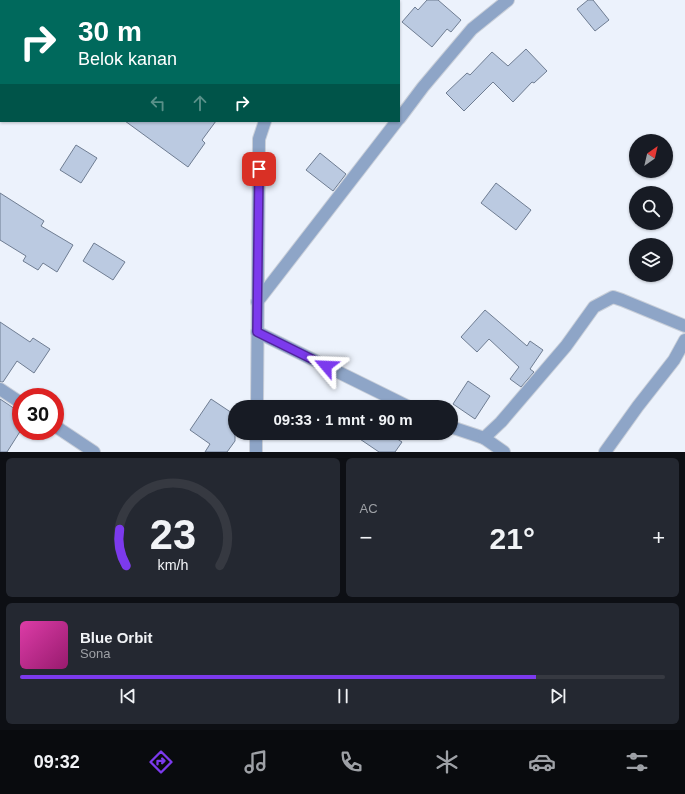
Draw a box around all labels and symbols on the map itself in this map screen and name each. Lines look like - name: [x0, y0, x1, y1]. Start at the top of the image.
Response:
- north arrow: [629, 134, 673, 178]
- pin: [242, 152, 276, 186]
- position arrow: [305, 345, 347, 387]
- speed limit sign: 30: [12, 388, 64, 440]

